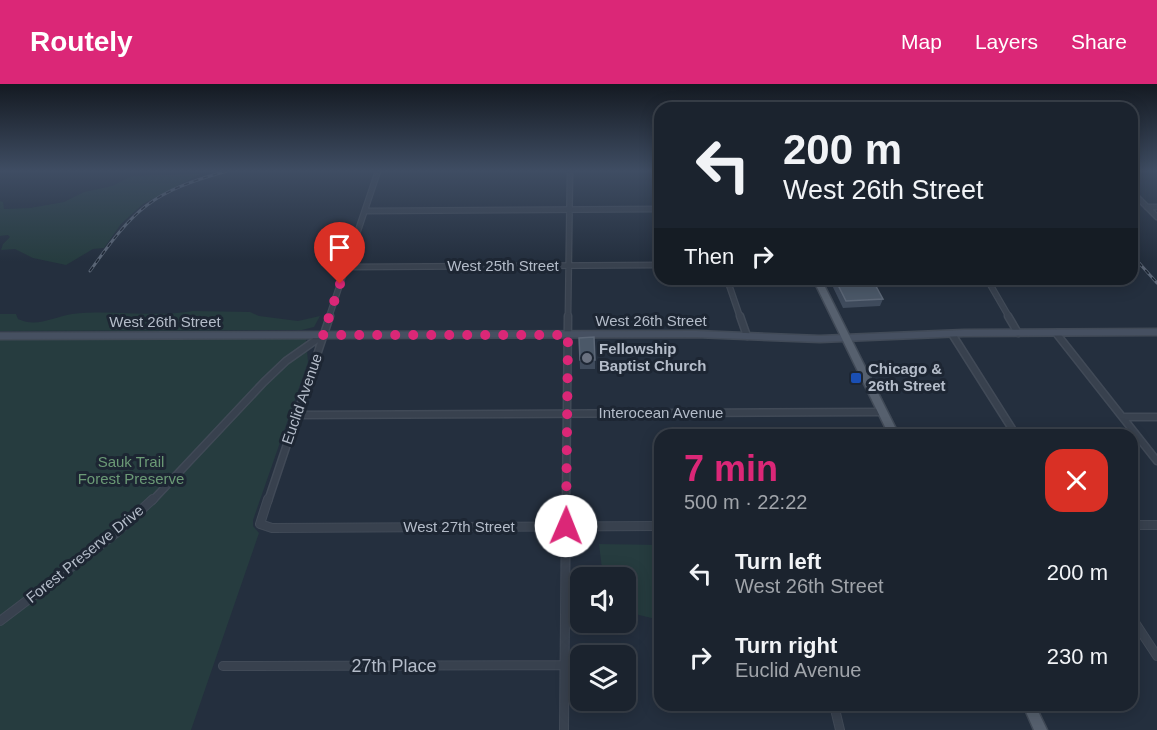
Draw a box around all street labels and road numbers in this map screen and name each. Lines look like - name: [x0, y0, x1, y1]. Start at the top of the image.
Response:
- street label: West 25th Street: [447, 257, 560, 274]
- street label: West 26th Street: [595, 312, 708, 329]
- street label: West 26th Street: [109, 313, 222, 330]
- street label: Euclid Avenue: [278, 351, 325, 446]
- street label: Interocean Avenue: [599, 404, 723, 421]
- street label: Forest Preserve Drive: [23, 501, 147, 606]
- street label: West 27th Street: [403, 518, 516, 535]
- street label: 27th Place: [351, 656, 437, 676]

